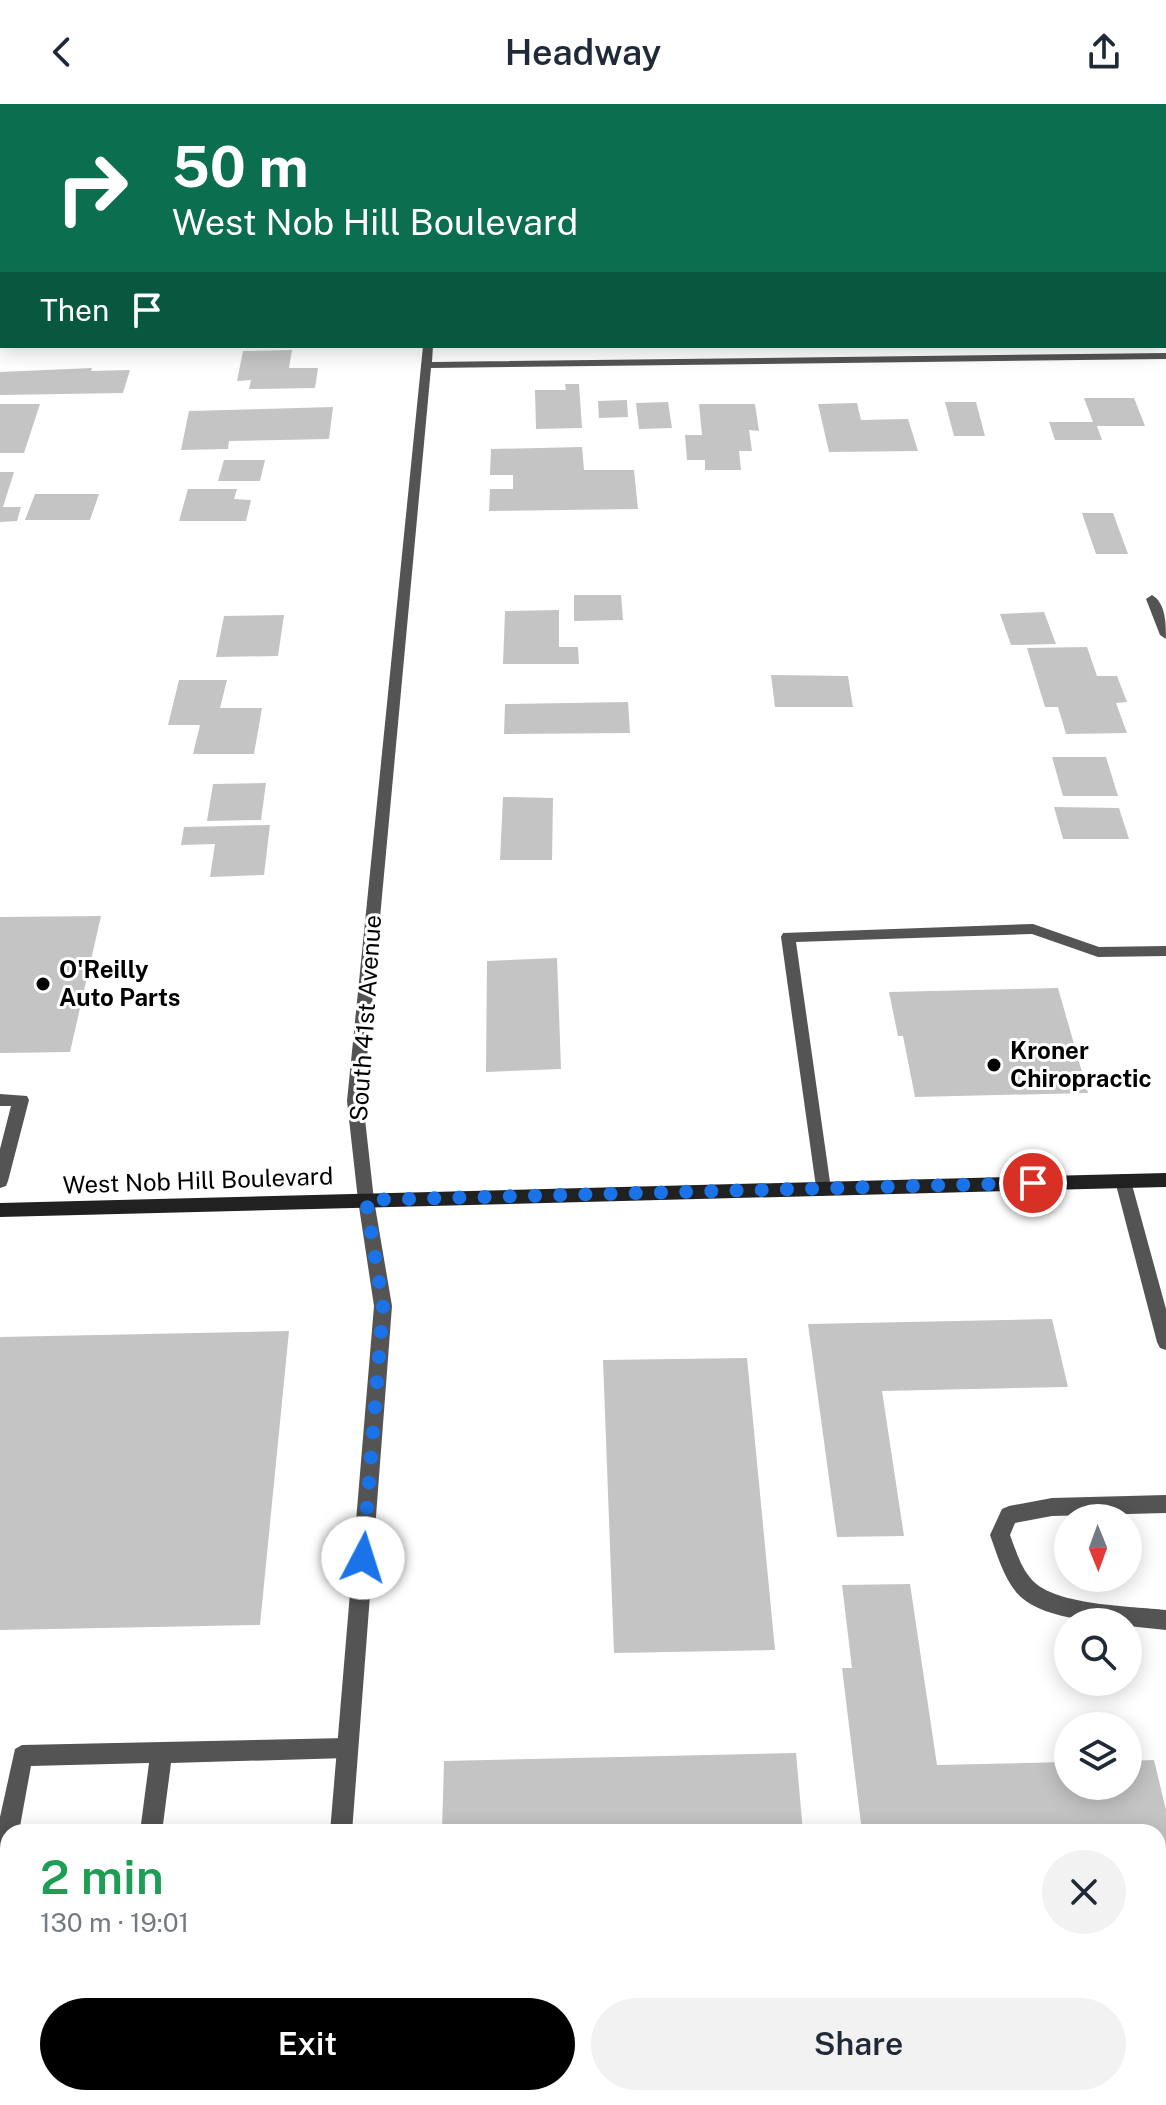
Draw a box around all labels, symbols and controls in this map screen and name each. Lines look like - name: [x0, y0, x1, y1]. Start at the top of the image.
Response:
- icon: back: [40, 30, 84, 74]
- icon: share: [1082, 30, 1126, 74]
- text: Headway: [505, 31, 661, 73]
- text: 50 m: [172, 134, 309, 200]
- icon: right: [40, 136, 144, 240]
- text: West Nob Hill Boulevard: [172, 201, 578, 243]
- icon: arrive: [125, 288, 169, 332]
- text: Then: [40, 292, 109, 328]
- street label: South 41st Avenue: [344, 914, 386, 1122]
- place label: O'Reilly Auto Parts: [59, 955, 180, 1011]
- marker: O'Reilly Auto Parts: [34, 975, 52, 993]
- place label: Kroner Chiropractic: [1010, 1036, 1152, 1092]
- marker: Kroner Chiropractic: [985, 1056, 1003, 1074]
- pin: [999, 1149, 1067, 1217]
- street label: West Nob Hill Boulevard: [62, 1161, 334, 1199]
- icon: arrive: [1011, 1161, 1055, 1205]
- north arrow: [1054, 1504, 1142, 1592]
- map controls: [1054, 1504, 1142, 1800]
- position arrow: [321, 1516, 405, 1600]
- button: search: [1054, 1608, 1142, 1696]
- button: layers: [1054, 1712, 1142, 1800]
- text: 2 min: [40, 1848, 164, 1905]
- button: close: [1042, 1850, 1126, 1934]
- text: 130 m · 19:01: [40, 1907, 189, 1938]
- button: Exit: [40, 1998, 575, 2090]
- button: Share: [591, 1998, 1126, 2090]

